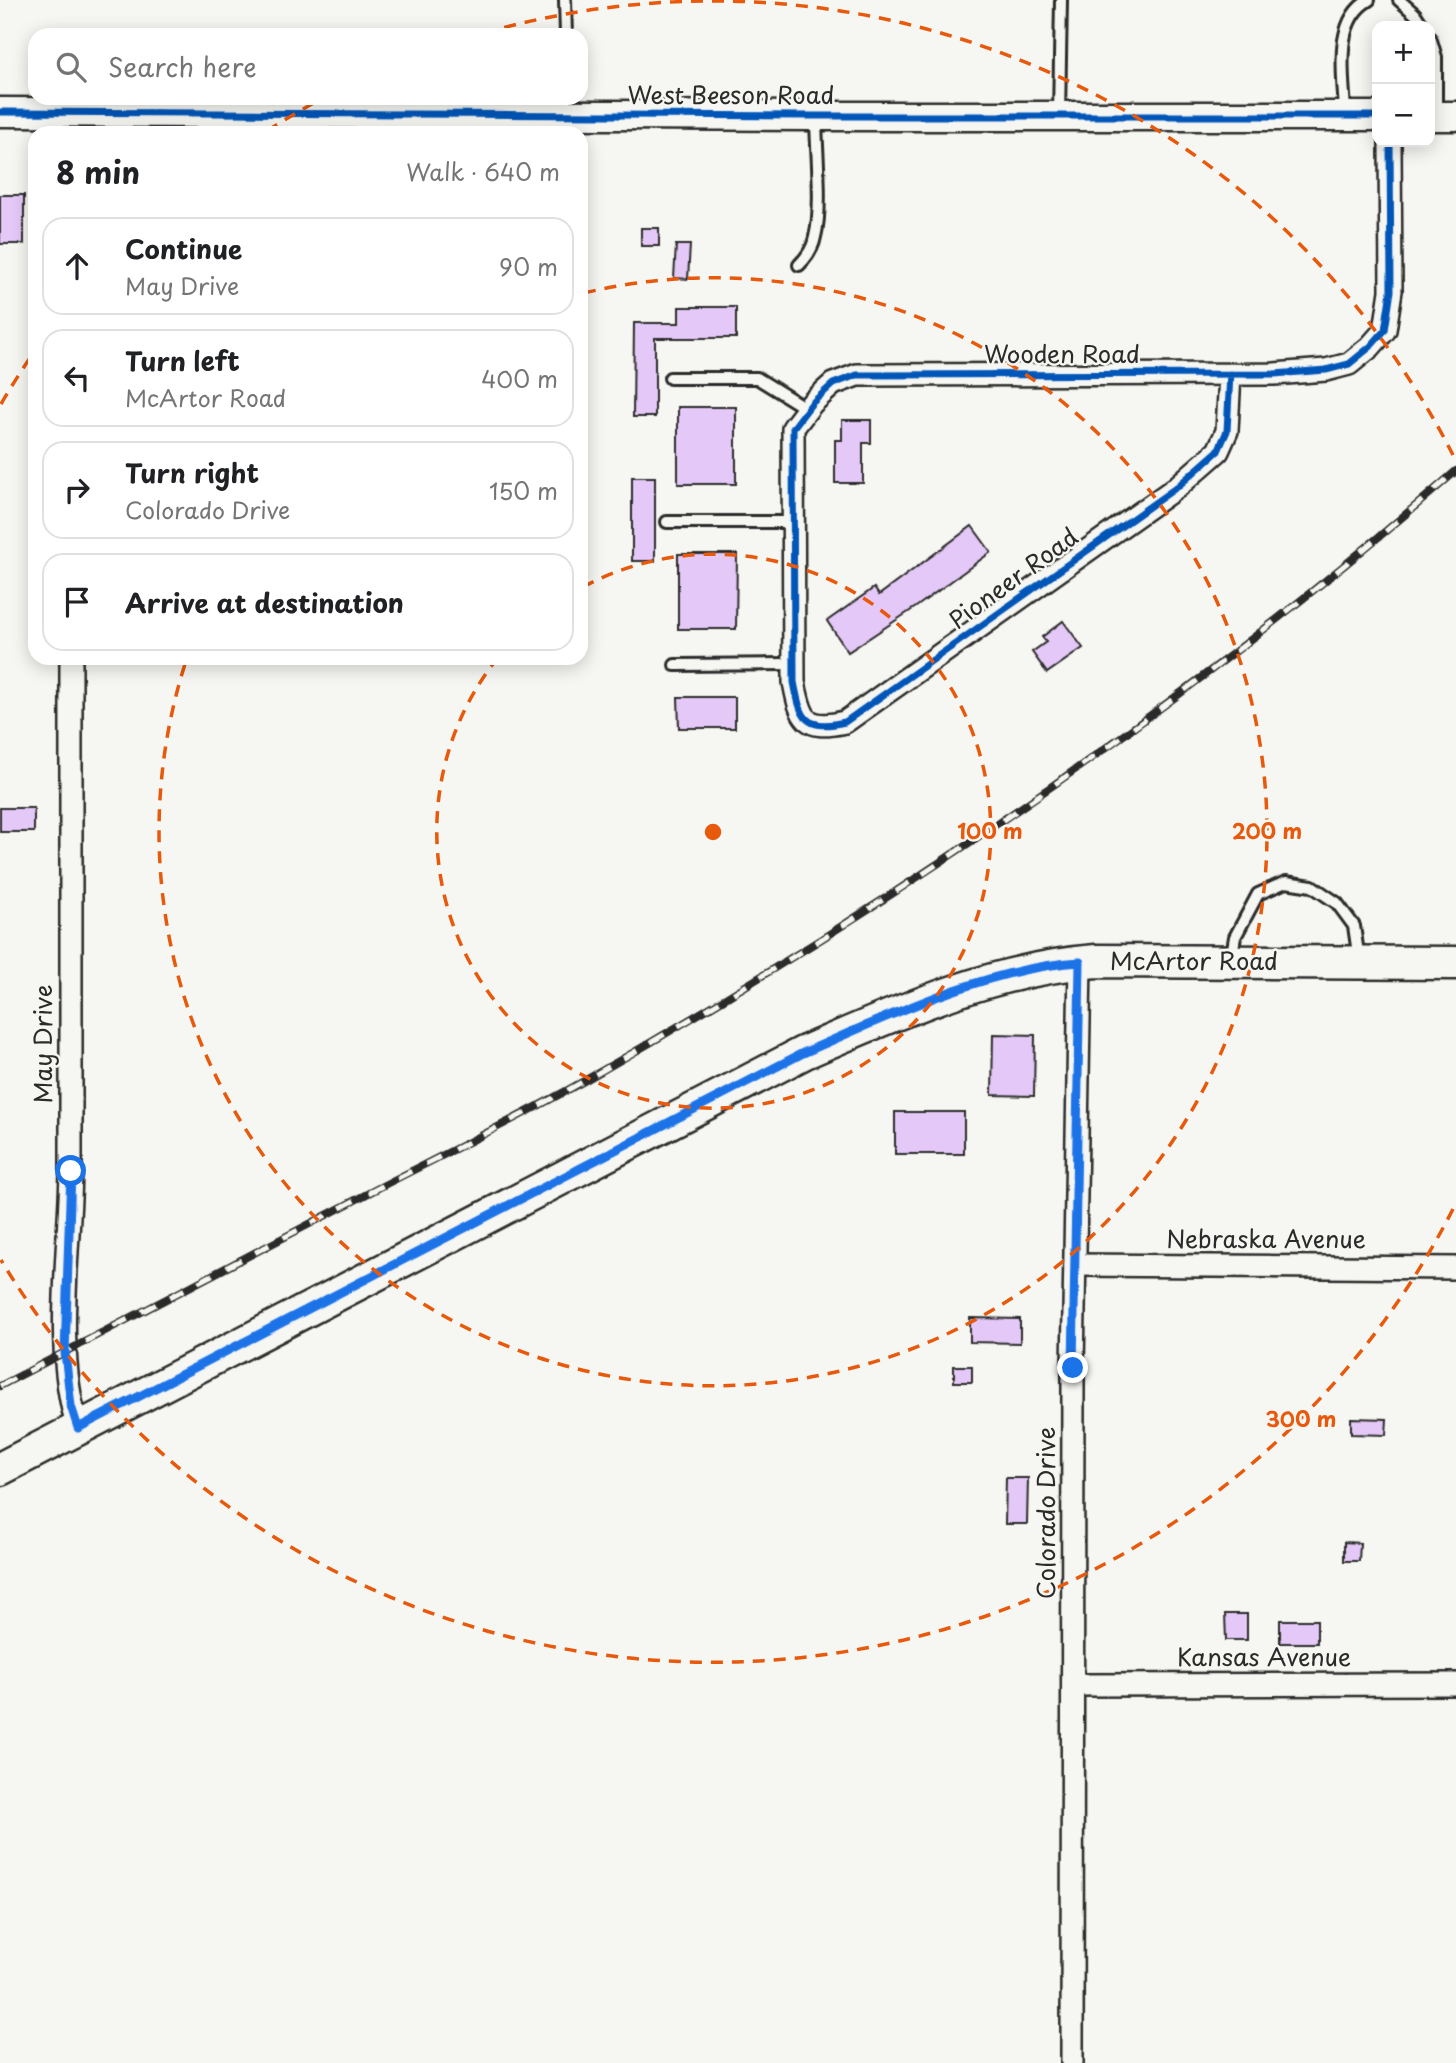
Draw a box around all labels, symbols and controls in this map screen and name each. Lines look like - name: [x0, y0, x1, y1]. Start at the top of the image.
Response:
- map controls: [1372, 21, 1435, 147]
- button: +: [1372, 21, 1435, 84]
- search box: [28, 28, 588, 105]
- text: Search here: [108, 47, 257, 86]
- icon: search: [52, 48, 90, 86]
- street label: West Beeson Road: [628, 76, 834, 112]
- button: −: [1372, 84, 1435, 147]
- text: 8 min: [56, 149, 140, 194]
- text: Walk · 640 m: [406, 154, 560, 189]
- text: Continue: [125, 229, 242, 268]
- icon: ahead: [58, 247, 96, 285]
- text: 90 m: [499, 249, 558, 284]
- text: May Drive: [125, 268, 239, 303]
- street label: Wooden Road: [984, 335, 1140, 371]
- text: Turn left: [125, 341, 240, 380]
- icon: left: [58, 359, 96, 397]
- text: 400 m: [481, 361, 558, 396]
- text: McArtor Road: [125, 380, 286, 415]
- text: Turn right: [125, 453, 259, 492]
- icon: right: [58, 471, 96, 509]
- text: 150 m: [489, 473, 558, 508]
- text: Colorado Drive: [125, 492, 290, 527]
- street label: Pioneer Road: [941, 518, 1085, 637]
- icon: arrive: [58, 583, 96, 621]
- text: Arrive at destination: [125, 583, 404, 622]
- text: 100 m: [957, 814, 1023, 846]
- text: 200 m: [1232, 814, 1302, 846]
- centre of rings: [701, 820, 725, 844]
- street label: McArtor Road: [1110, 942, 1278, 978]
- street label: May Drive: [24, 984, 60, 1104]
- route start: [55, 1155, 86, 1186]
- street label: Nebraska Avenue: [1166, 1220, 1366, 1256]
- route end: [1057, 1352, 1088, 1383]
- text: 300 m: [1266, 1402, 1336, 1434]
- street label: Colorado Drive: [1027, 1427, 1063, 1599]
- street label: Kansas Avenue: [1177, 1638, 1351, 1674]

